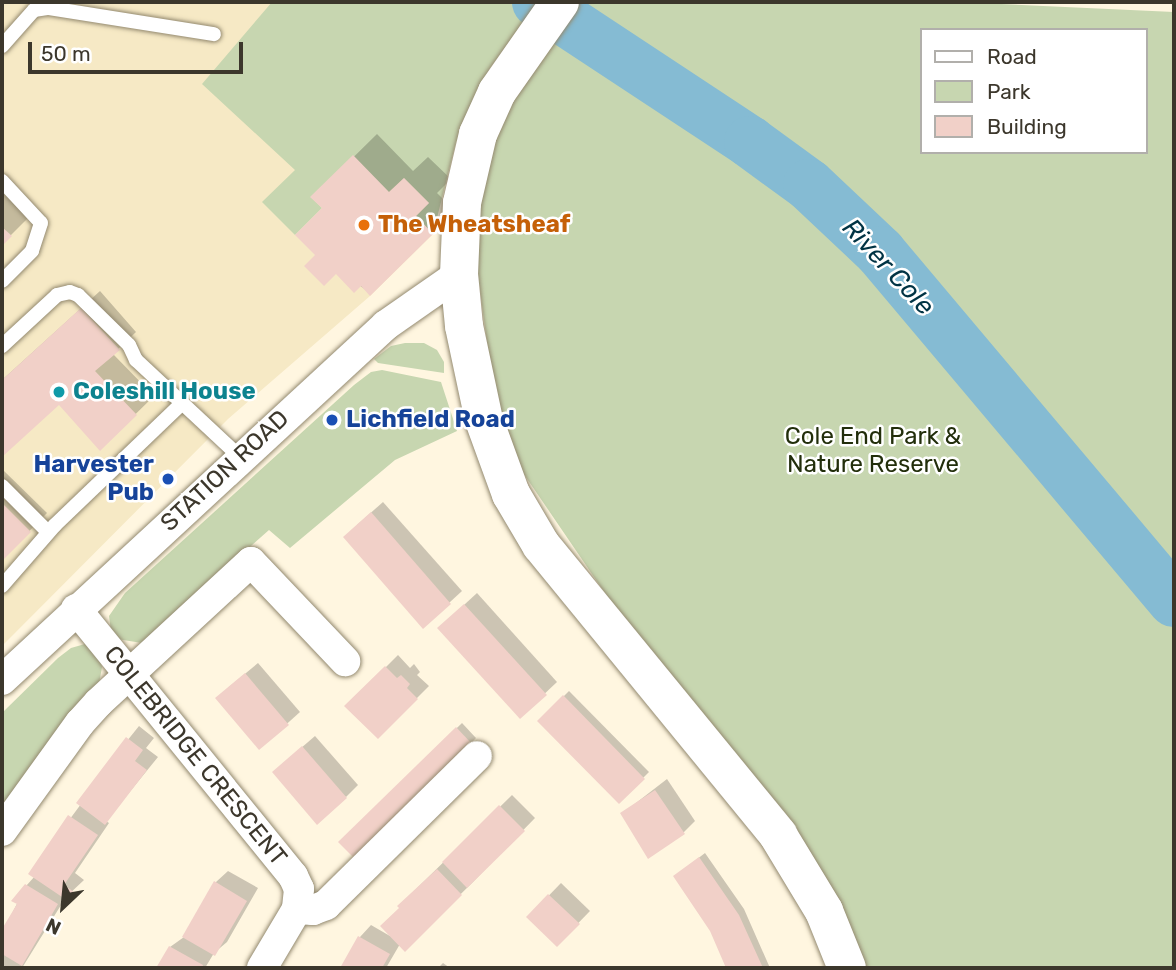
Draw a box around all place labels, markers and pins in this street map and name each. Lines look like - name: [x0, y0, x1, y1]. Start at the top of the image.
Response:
- place label: The Wheatsheaf: [378, 211, 571, 239]
- marker: The Wheatsheaf: [356, 217, 372, 233]
- place label: Coleshill House: [73, 378, 256, 406]
- marker: Coleshill House: [51, 384, 67, 400]
- place label: Lichfield Road: [346, 406, 515, 434]
- marker: Lichfield Road: [324, 412, 340, 428]
- place label: Harvester Pub: [33, 451, 154, 507]
- marker: Harvester Pub: [160, 471, 176, 487]

